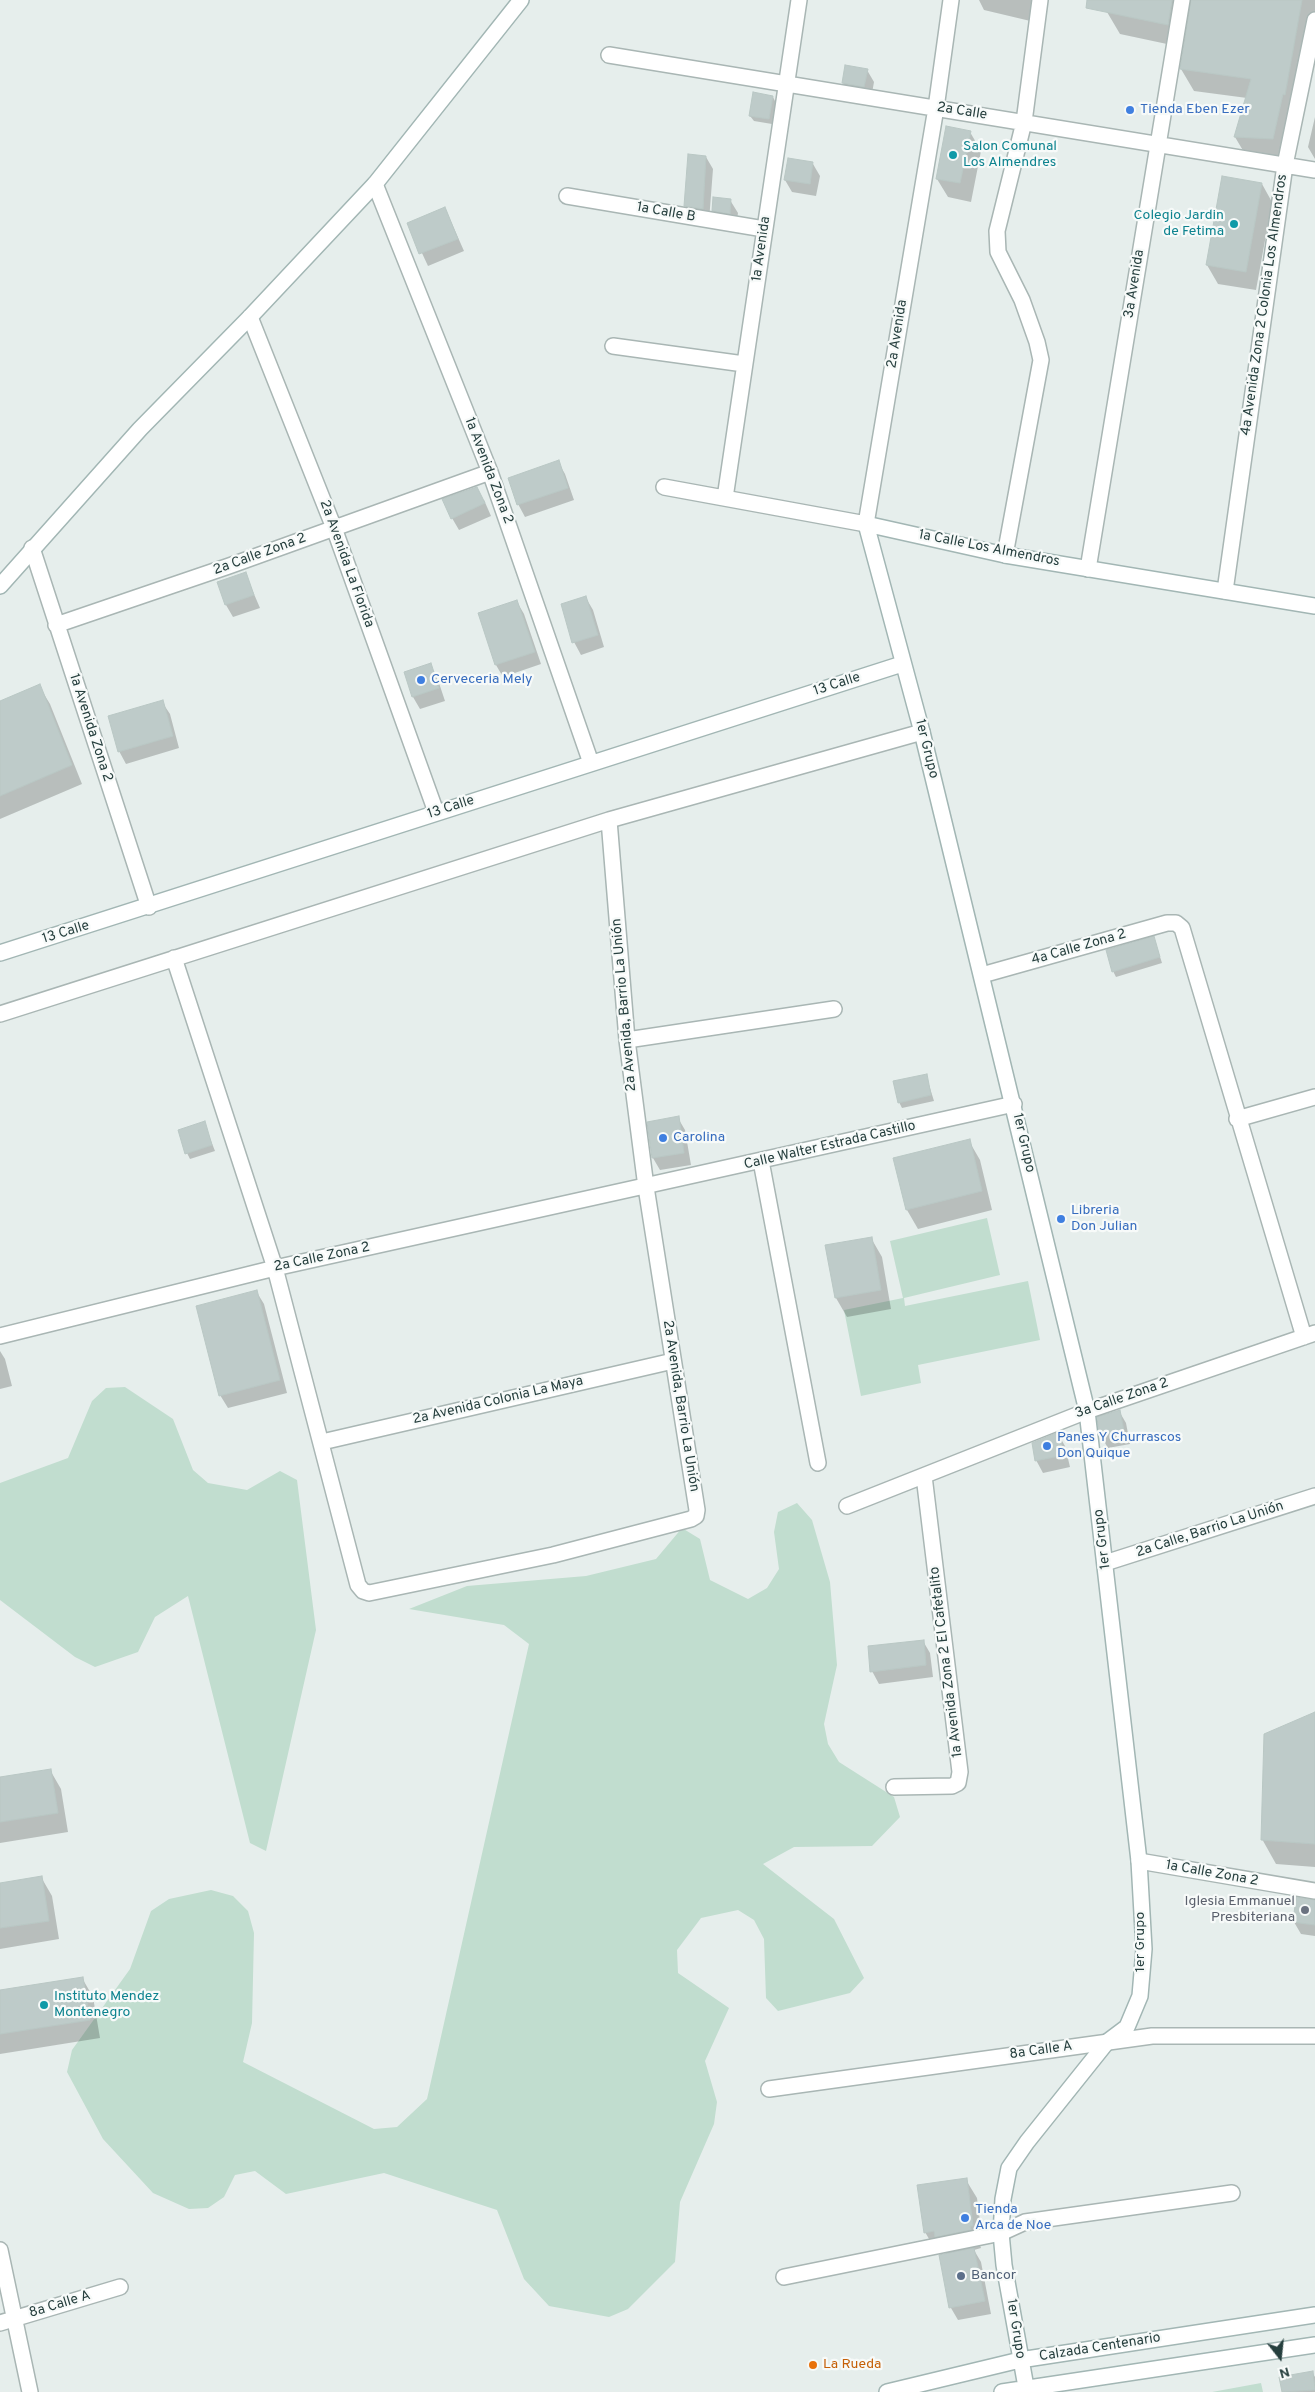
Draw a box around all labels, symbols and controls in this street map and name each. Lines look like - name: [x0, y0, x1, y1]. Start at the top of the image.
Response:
- street label: 2a Calle: [936, 100, 988, 124]
- place label: Tienda Eben Ezer: [1140, 102, 1250, 118]
- marker: Tienda Eben Ezer: [1124, 104, 1136, 116]
- place label: Salon Comunal Los Almendres: [963, 139, 1057, 172]
- marker: Salon Comunal Los Almendres: [947, 149, 959, 161]
- street label: 4a Avenida Zona 2 Colonia Los Almendros: [1238, 173, 1292, 437]
- street label: 1a Calle B: [635, 200, 697, 226]
- place label: Colegio Jardin de Fetima: [1133, 208, 1224, 240]
- street label: 1a Avenida: [749, 215, 775, 283]
- marker: Colegio Jardin de Fetima: [1228, 218, 1240, 230]
- street label: 3a Avenida: [1121, 248, 1149, 320]
- street label: 2a Avenida: [884, 298, 912, 370]
- street label: 1a Avenida Zona 2: [460, 415, 516, 527]
- street label: 2a Avenida La Florida: [315, 498, 377, 630]
- street label: 1a Calle Los Almendros: [917, 527, 1061, 571]
- street label: 2a Calle Zona 2: [211, 530, 309, 580]
- street label: 13 Calle: [811, 670, 863, 700]
- street label: 1a Avenida Zona 2: [65, 672, 115, 784]
- place label: Cerveceria Mely: [431, 672, 533, 688]
- marker: Cerveceria Mely: [415, 674, 427, 686]
- street label: 1er Grupo: [911, 718, 941, 780]
- street label: 13 Calle: [425, 793, 477, 823]
- street label: 13 Calle: [40, 918, 92, 948]
- street label: 2a Avenida, Barrio La Unión: [609, 918, 641, 1092]
- street label: 4a Calle Zona 2: [1030, 926, 1128, 970]
- street label: 1er Grupo: [1008, 1112, 1038, 1174]
- street label: Calle Walter Estrada Castillo: [743, 1118, 917, 1174]
- place label: Carolina: [673, 1130, 725, 1146]
- marker: Carolina: [657, 1132, 669, 1144]
- place label: Libreria Don Julian: [1071, 1203, 1137, 1236]
- marker: Libreria Don Julian: [1055, 1213, 1067, 1225]
- street label: 2a Calle Zona 2: [273, 1240, 371, 1276]
- street label: 2a Avenida, Barrio La Unión: [658, 1319, 702, 1493]
- street label: 2a Avenida Colonia La Maya: [411, 1373, 585, 1429]
- street label: 3a Calle Zona 2: [1073, 1375, 1171, 1423]
- place label: Panes Y Churrascos Don Quique: [1057, 1430, 1181, 1462]
- marker: Panes Y Churrascos Don Quique: [1041, 1440, 1053, 1452]
- street label: 2a Calle, Barrio La Unión: [1134, 1498, 1286, 1562]
- street label: 1er Grupo: [1091, 1508, 1115, 1570]
- street label: 1a Avenida Zona 2 El Cafetalito: [927, 1566, 967, 1758]
- street label: 1a Calle Zona 2: [1164, 1858, 1260, 1890]
- place label: Iglesia Emmanuel Presbiteriana: [1185, 1894, 1295, 1926]
- marker: Iglesia Emmanuel Presbiteriana: [1299, 1904, 1311, 1916]
- street label: 1er Grupo: [1133, 1912, 1149, 1972]
- place label: Instituto Mendez Montenegro: [54, 1989, 159, 2021]
- marker: Instituto Mendez Montenegro: [38, 1999, 50, 2011]
- street label: 8a Calle A: [1008, 2038, 1074, 2064]
- place label: Tienda Arca de Noe: [975, 2202, 1051, 2234]
- marker: Tienda Arca de Noe: [959, 2212, 971, 2224]
- place label: Bancor: [971, 2268, 1016, 2284]
- marker: Bancor: [955, 2270, 967, 2282]
- street label: 8a Calle A: [27, 2288, 93, 2322]
- street label: 1er Grupo: [1002, 2298, 1028, 2360]
- street label: Calzada Centenario: [1038, 2330, 1162, 2366]
- north arrow: [1255, 2332, 1305, 2382]
- place label: La Rueda: [823, 2357, 881, 2373]
- marker: La Rueda: [807, 2359, 819, 2371]
- text: N: [1277, 2362, 1291, 2381]

